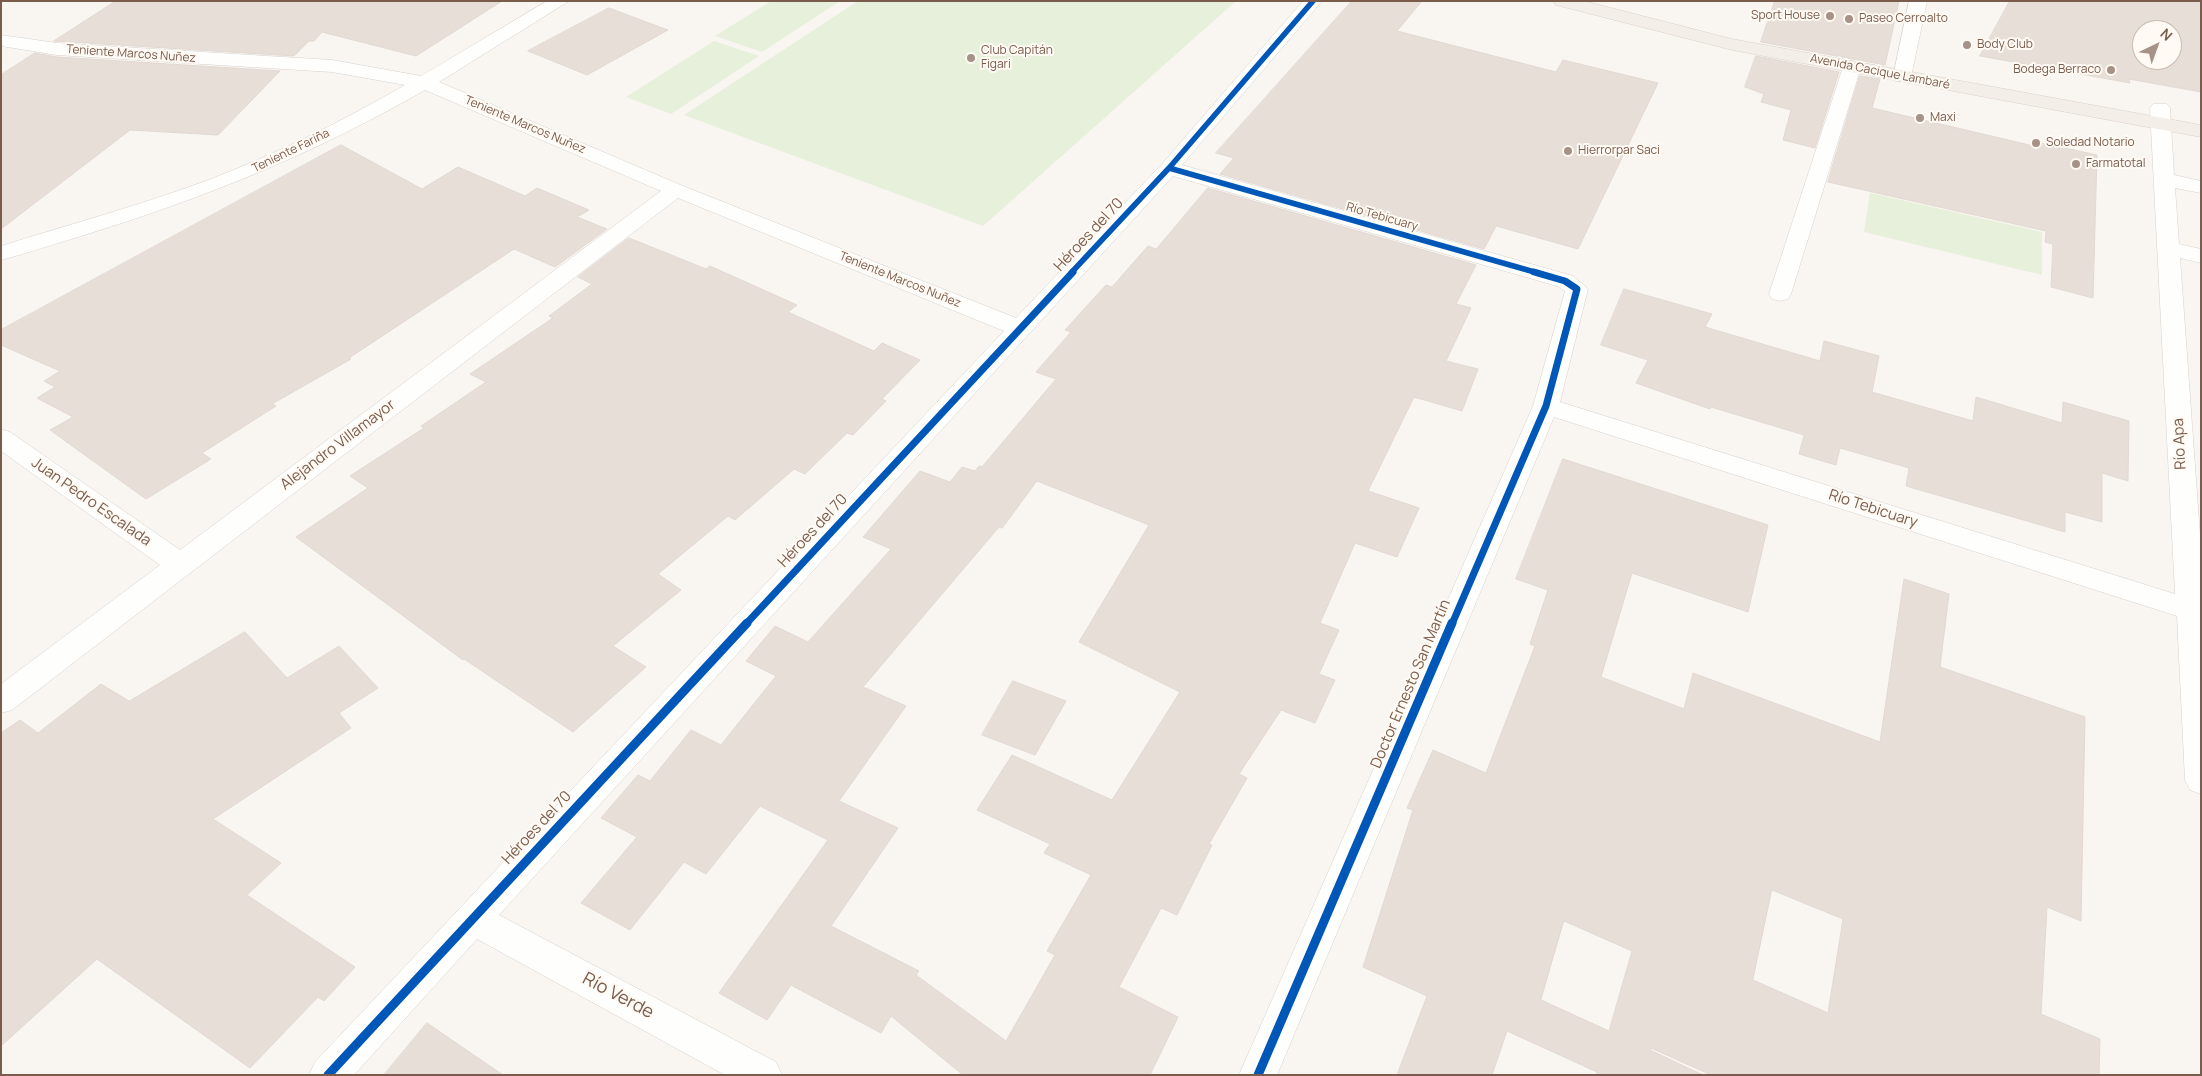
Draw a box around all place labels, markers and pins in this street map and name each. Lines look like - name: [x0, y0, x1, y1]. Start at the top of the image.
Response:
- place label: Sport House: [1751, 9, 1820, 23]
- marker: Sport House: [1824, 10, 1836, 22]
- place label: Paseo Cerroalto: [1859, 12, 1948, 26]
- marker: Paseo Cerroalto: [1843, 13, 1855, 25]
- place label: Body Club: [1977, 38, 2033, 52]
- marker: Body Club: [1961, 39, 1973, 51]
- place label: Club Capitán Figari: [981, 44, 1053, 72]
- marker: Club Capitán Figari: [965, 52, 977, 64]
- place label: Bodega Berraco: [2013, 63, 2101, 77]
- marker: Bodega Berraco: [2105, 64, 2117, 76]
- place label: Maxi: [1930, 111, 1956, 125]
- marker: Maxi: [1914, 112, 1926, 124]
- place label: Soledad Notario: [2046, 136, 2135, 150]
- marker: Soledad Notario: [2030, 137, 2042, 149]
- place label: Hierrorpar Saci: [1578, 144, 1660, 158]
- marker: Hierrorpar Saci: [1562, 145, 1574, 157]
- place label: Farmatotal: [2086, 157, 2146, 171]
- marker: Farmatotal: [2070, 158, 2082, 170]

